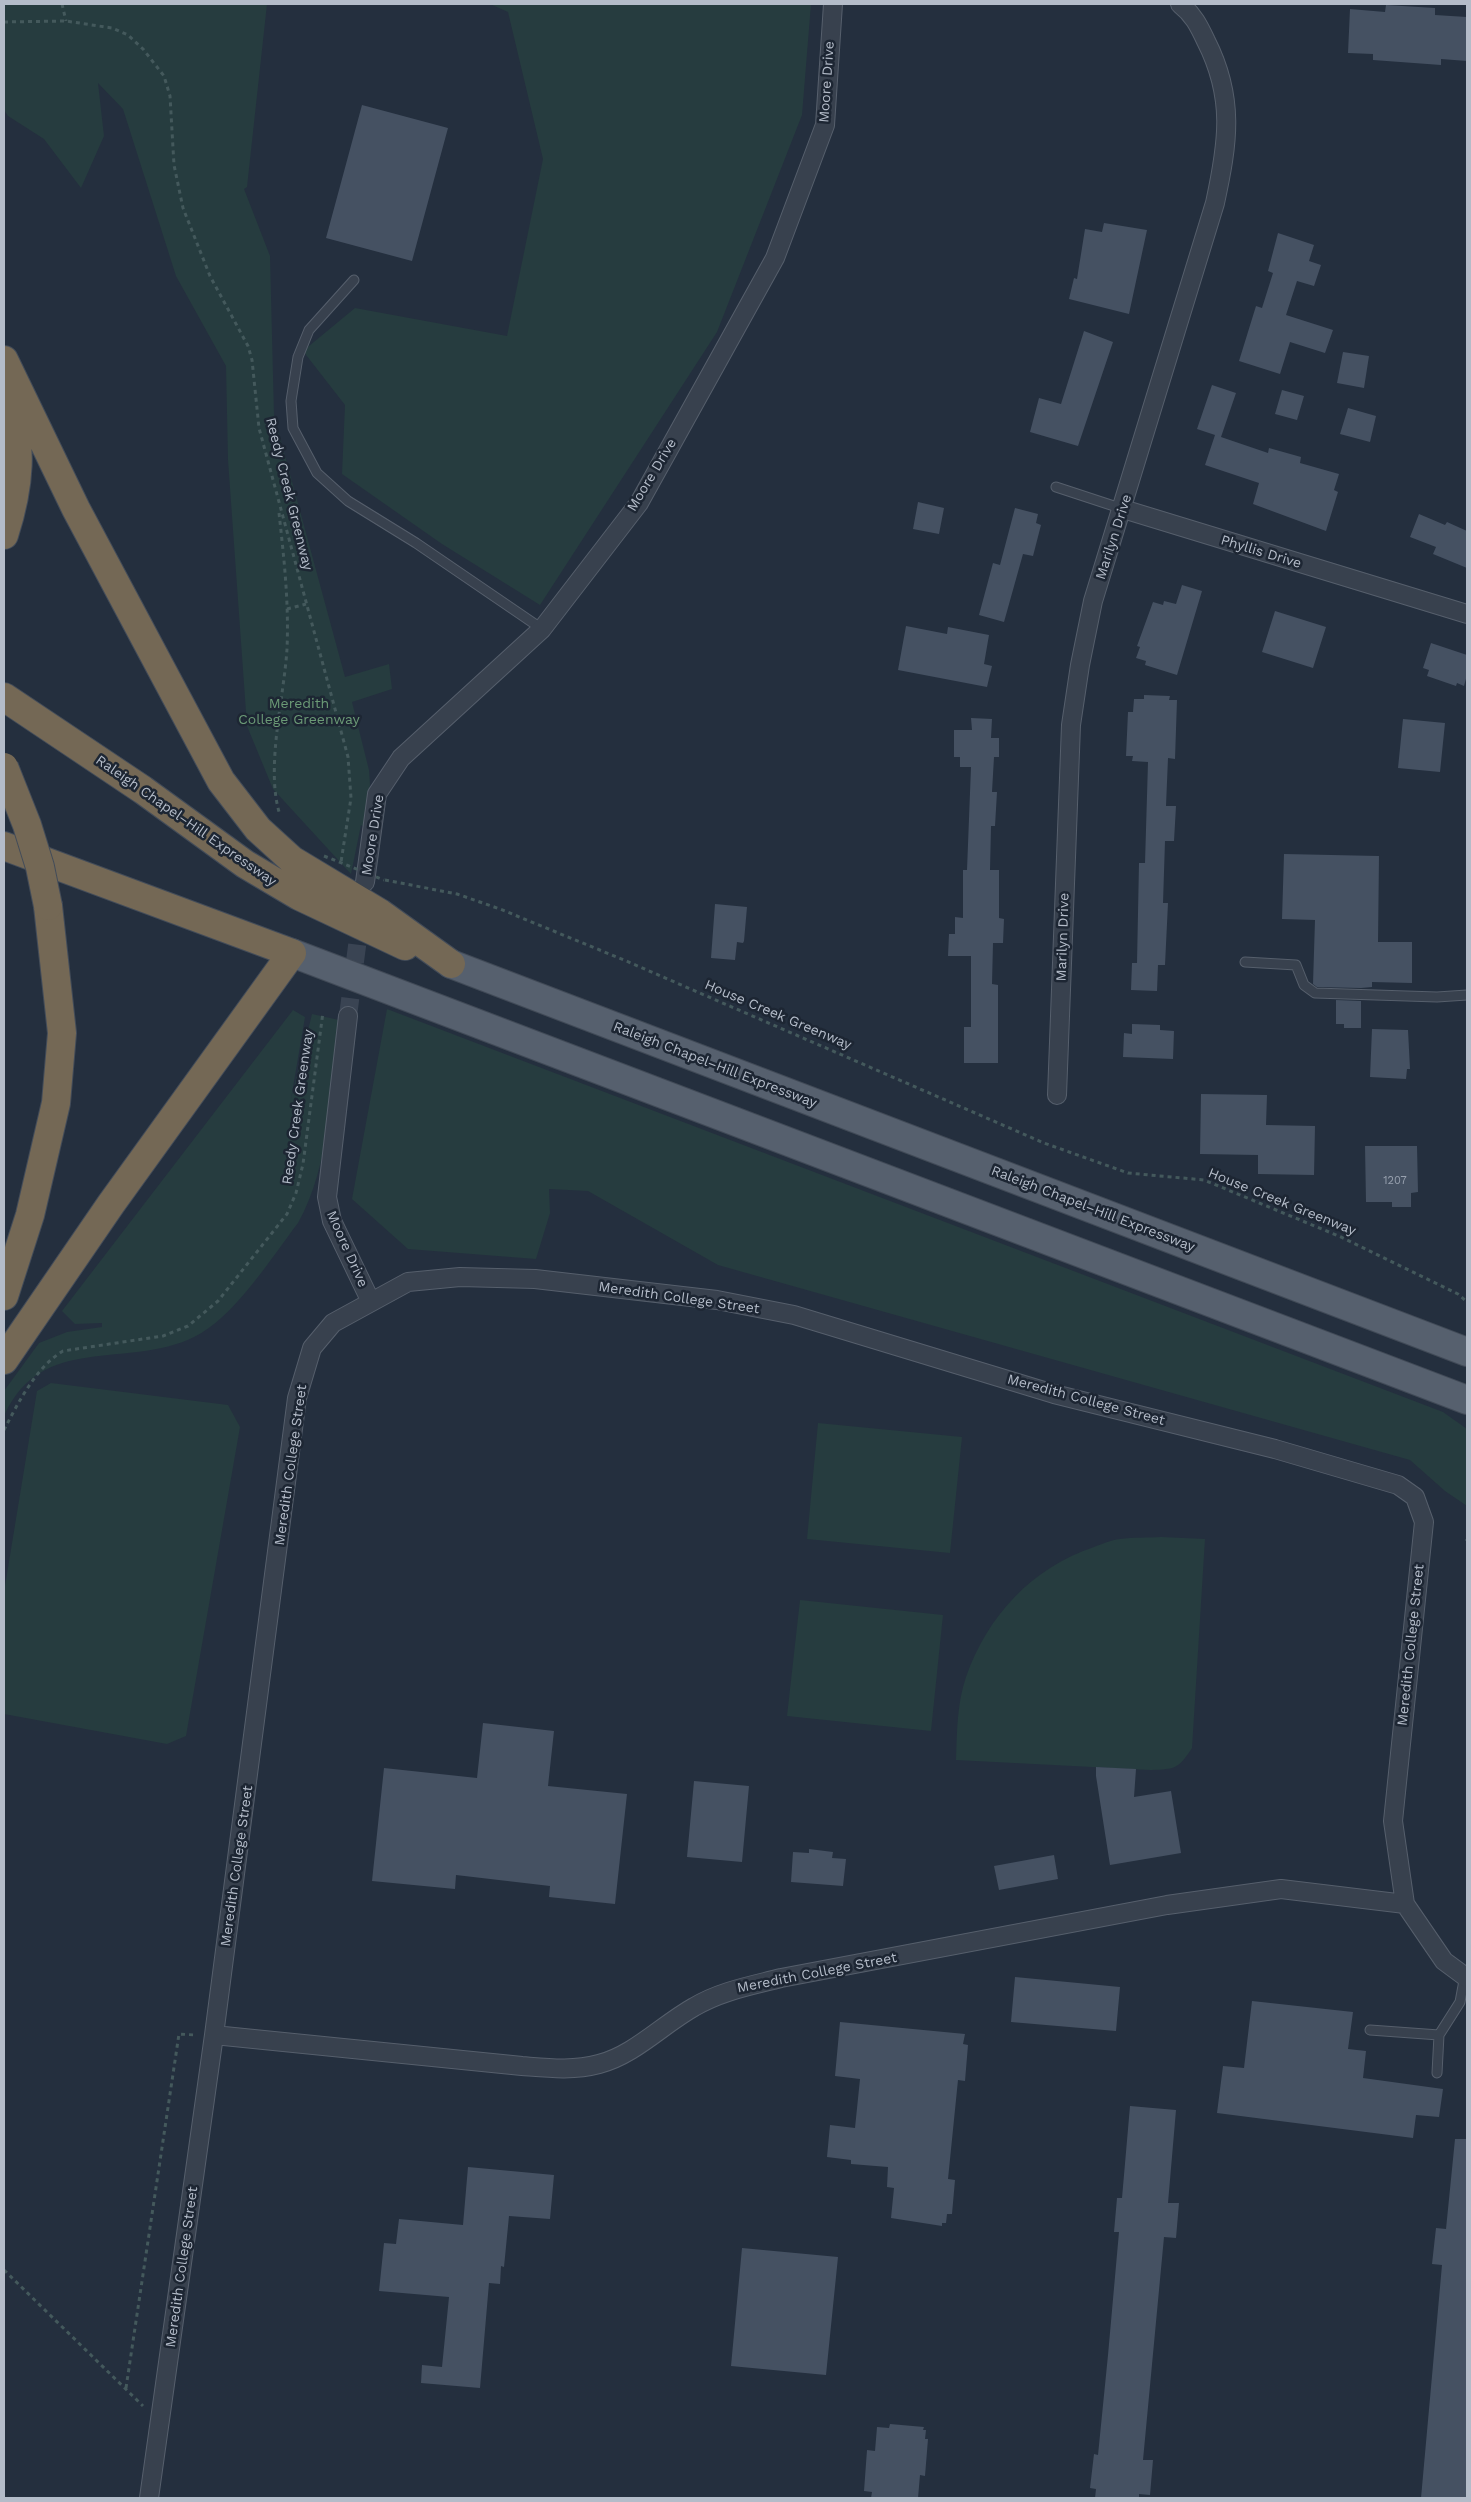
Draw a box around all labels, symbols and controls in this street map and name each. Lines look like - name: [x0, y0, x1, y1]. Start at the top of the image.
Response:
- street label: Moore Drive: [816, 41, 838, 123]
- street label: Reedy Creek Greenway: [262, 416, 316, 572]
- street label: Moore Drive: [624, 436, 680, 514]
- street label: Marilyn Drive: [1092, 492, 1136, 582]
- street label: Phyllis Drive: [1219, 532, 1303, 572]
- park label: Meredith College Greenway: [238, 696, 360, 729]
- street label: Raleigh Chapel–Hill Expressway: [92, 752, 280, 890]
- street label: Moore Drive: [358, 793, 388, 877]
- street label: Marilyn Drive: [1053, 892, 1073, 982]
- street label: House Creek Greenway: [702, 976, 854, 1054]
- street label: Raleigh Chapel–Hill Expressway: [611, 1018, 819, 1112]
- street label: Reedy Creek Greenway: [279, 1028, 317, 1186]
- street label: Raleigh Chapel–Hill Expressway: [989, 1162, 1197, 1256]
- street label: House Creek Greenway: [1206, 1165, 1358, 1239]
- house number: 1207: [1383, 1174, 1407, 1188]
- street label: Moore Drive: [323, 1208, 371, 1290]
- street label: Meredith College Street: [597, 1278, 761, 1318]
- street label: Meredith College Street: [1005, 1371, 1167, 1429]
- street label: Meredith College Street: [271, 1383, 311, 1547]
- street label: Meredith College Street: [1394, 1563, 1428, 1727]
- street label: Meredith College Street: [217, 1784, 257, 1948]
- street label: Meredith College Street: [736, 1949, 898, 1997]
- street label: Meredith College Street: [162, 2185, 202, 2349]

